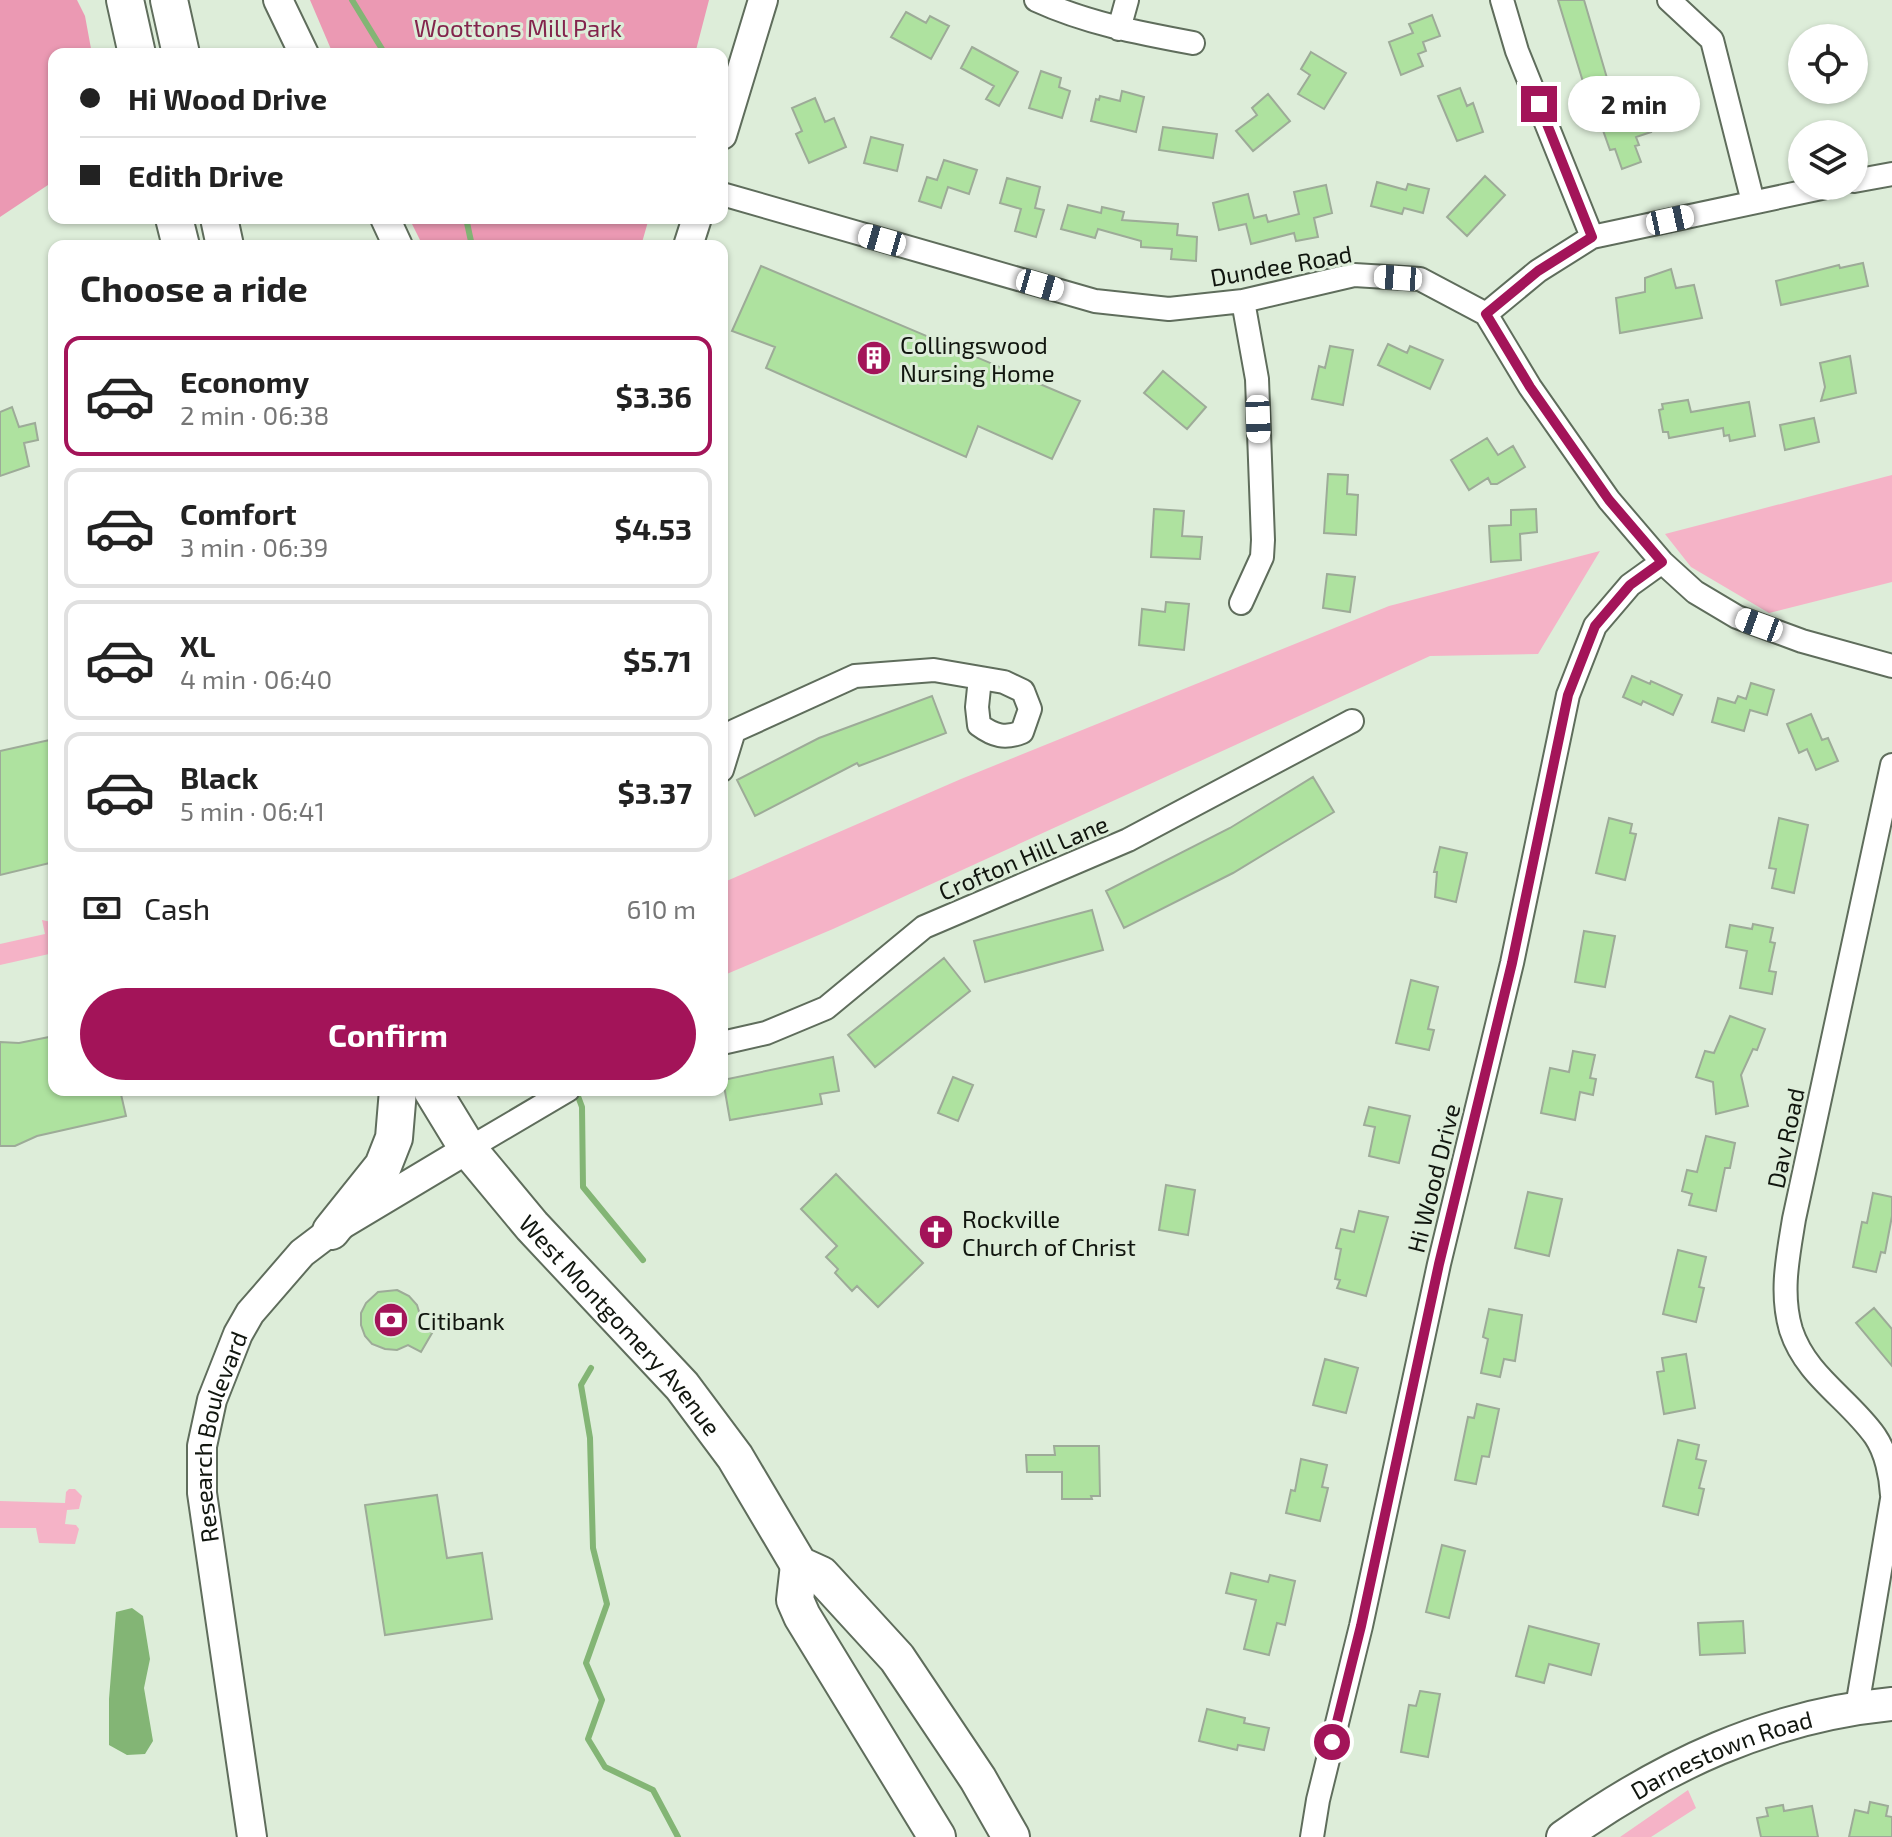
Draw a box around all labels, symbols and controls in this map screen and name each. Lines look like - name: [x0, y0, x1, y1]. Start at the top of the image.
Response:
- park label: Woottons Mill Park: [414, 13, 622, 42]
- map controls: [1788, 24, 1868, 200]
- button: locate: [1788, 24, 1868, 104]
- callout: 2 min: [1567, 76, 1699, 132]
- text: Hi Wood Drive: [128, 80, 327, 116]
- route end: [1521, 86, 1557, 122]
- text: 2 min: [1601, 88, 1667, 119]
- button: layers: [1788, 120, 1868, 200]
- text: Edith Drive: [128, 157, 284, 193]
- car: [1644, 203, 1696, 237]
- car: [856, 222, 908, 258]
- street label: Dundee Road: [1208, 238, 1354, 292]
- car: [1373, 264, 1423, 292]
- text: Choose a ride: [80, 266, 308, 309]
- car: [1014, 267, 1066, 303]
- place label: Collingswood Nursing Home: [900, 330, 1055, 387]
- building icon: Collingswood Nursing Home: [855, 339, 893, 377]
- icon: car: [84, 360, 156, 432]
- text: Economy: [180, 363, 309, 399]
- text: $3.36: [616, 378, 692, 414]
- car: [1245, 395, 1271, 443]
- text: 2 min · 06:38: [180, 399, 329, 430]
- icon: car: [84, 492, 156, 564]
- text: Comfort: [180, 495, 297, 531]
- text: $4.53: [615, 510, 692, 546]
- text: 3 min · 06:39: [180, 531, 328, 562]
- car: [1732, 606, 1786, 644]
- icon: car: [84, 624, 156, 696]
- text: XL: [180, 627, 215, 663]
- text: $5.71: [623, 642, 692, 678]
- text: 4 min · 06:40: [180, 663, 332, 694]
- icon: car: [84, 756, 156, 828]
- text: Black: [180, 759, 258, 795]
- text: $3.37: [617, 774, 692, 810]
- text: 5 min · 06:41: [180, 795, 325, 826]
- street label: Crofton Hill Lane: [934, 808, 1112, 906]
- icon: cash: [80, 886, 124, 930]
- text: Cash: [144, 890, 210, 926]
- text: 610 m: [627, 893, 696, 924]
- button: Confirm: [80, 988, 696, 1080]
- street label: Dav Road: [1760, 1085, 1810, 1191]
- street label: Hi Wood Drive: [1400, 1100, 1466, 1256]
- place label: Rockville Church of Christ: [962, 1204, 1136, 1261]
- street label: West Montgomery Avenue: [514, 1208, 728, 1441]
- church icon: Rockville Church of Christ: [917, 1213, 955, 1251]
- bank icon: Citibank: [372, 1301, 410, 1339]
- place label: Citibank: [417, 1306, 505, 1335]
- street label: Research Boulevard: [187, 1327, 252, 1545]
- street label: Darnestown Road: [1625, 1703, 1815, 1805]
- route start: [1314, 1724, 1350, 1760]

